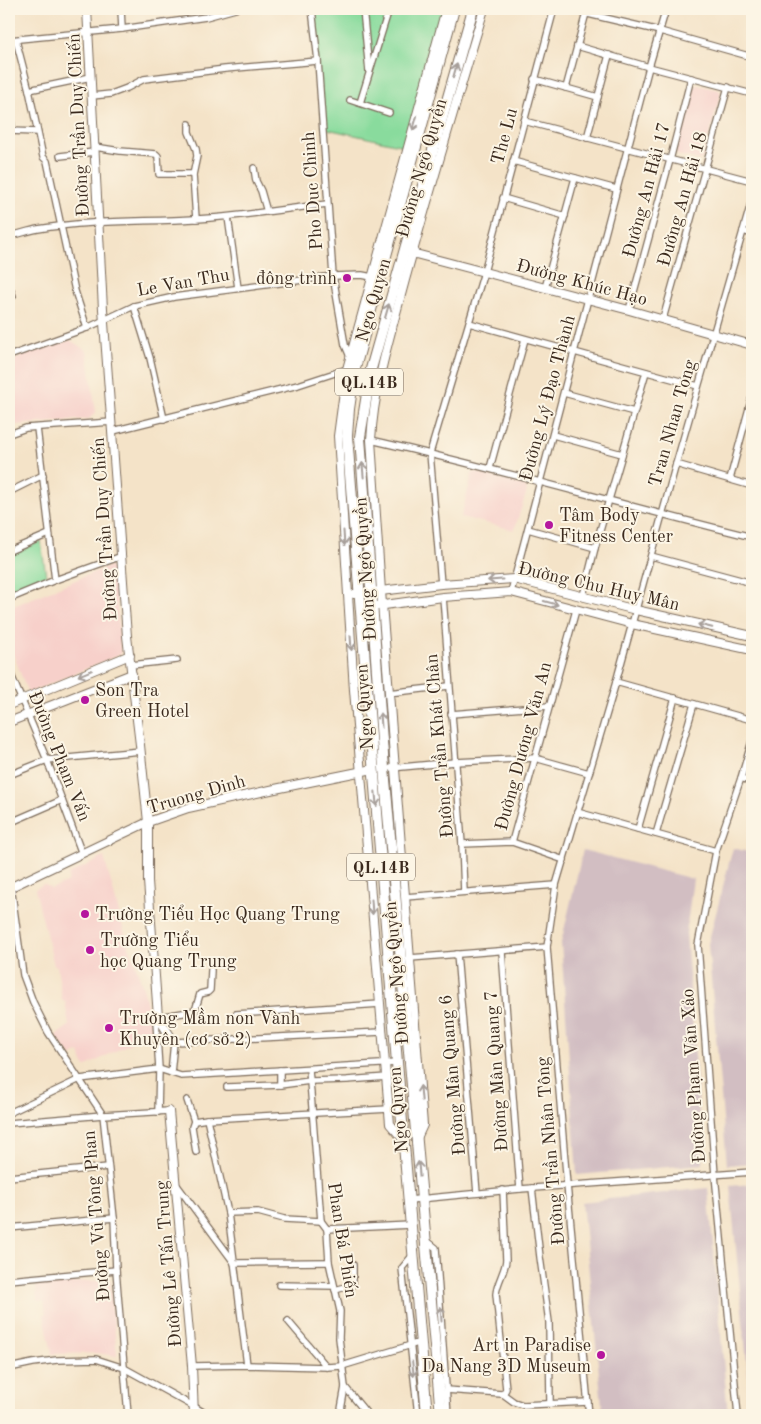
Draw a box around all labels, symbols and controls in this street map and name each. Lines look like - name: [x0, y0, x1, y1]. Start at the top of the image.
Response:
- street label: Đường Trần Duy Chiến: [62, 32, 93, 217]
- one-way arrow: [451, 63, 461, 79]
- street label: Đường Ngô Quyền: [391, 96, 451, 240]
- street label: The Lu: [489, 106, 521, 166]
- one-way arrow: [409, 115, 419, 131]
- street label: Đường An Hải 17: [620, 121, 674, 260]
- street label: Đường An Hải 18: [655, 130, 711, 269]
- street label: Pho Duc Chinh: [300, 131, 326, 251]
- street label: Ngo Quyen: [353, 256, 395, 344]
- street label: Đường Khúc Hạo: [514, 257, 649, 309]
- street label: Le Van Thu: [135, 266, 231, 300]
- place label: đông trình: [256, 270, 337, 288]
- marker: đông trình: [341, 272, 353, 284]
- one-way arrow: [383, 304, 392, 320]
- street label: Đường Lý Đạo Thành: [517, 313, 579, 483]
- street label: Tran Nhan Tong: [646, 357, 700, 489]
- road number: QL.14B: [335, 368, 403, 396]
- street label: Đường Trần Duy Chiến: [87, 436, 120, 621]
- one-way arrow: [358, 463, 367, 479]
- street label: Đường Ngô Quyền: [349, 496, 380, 642]
- place label: Tâm Body Fitness Center: [559, 507, 674, 546]
- marker: Tâm Body Fitness Center: [543, 519, 555, 531]
- one-way arrow: [340, 530, 349, 546]
- street label: Đường Chu Huy Mân: [516, 560, 682, 614]
- one-way arrow: [488, 576, 504, 585]
- one-way arrow: [542, 598, 558, 608]
- one-way arrow: [697, 620, 713, 630]
- one-way arrow: [346, 635, 355, 651]
- street label: Đường Trần Khát Chân: [420, 653, 457, 839]
- street label: Đường Dương Văn An: [493, 660, 555, 833]
- street label: Ngo Quyen: [353, 663, 377, 751]
- one-way arrow: [77, 670, 92, 679]
- place label: Son Tra Green Hotel: [95, 682, 189, 721]
- street label: Đường Phạm Vấn: [25, 688, 94, 824]
- marker: Son Tra Green Hotel: [79, 694, 91, 706]
- one-way arrow: [376, 712, 385, 728]
- street label: Truong Dinh: [145, 772, 248, 818]
- one-way arrow: [371, 791, 381, 807]
- road number: QL.14B: [347, 854, 415, 880]
- one-way arrow: [368, 899, 377, 915]
- street label: Đường Ngô Quyền: [379, 900, 412, 1046]
- place label: Trường Tiểu Học Quang Trung: [95, 904, 340, 924]
- marker: Trường Tiểu Học Quang Trung: [79, 908, 91, 920]
- place label: Trường Tiểu học Quang Trung: [100, 930, 237, 971]
- marker: Trường Tiểu học Quang Trung: [84, 944, 96, 956]
- street label: Đường Phạm Văn Xảo: [679, 988, 709, 1164]
- street label: Đường Mân Quang 7: [482, 990, 512, 1152]
- street label: Đường Mân Quang 6: [437, 994, 469, 1156]
- place label: Trường Mầm non Vành Khuyên (cơ sở 2): [119, 1007, 300, 1049]
- marker: Trường Mầm non Vành Khuyên (cơ sở 2): [103, 1022, 115, 1034]
- street label: Đường Trần Nhân Tông: [531, 1056, 568, 1246]
- street label: Ngo Quyen: [386, 1066, 412, 1154]
- one-way arrow: [416, 1085, 425, 1101]
- street label: Đường Vũ Tông Phan: [81, 1129, 113, 1302]
- one-way arrow: [414, 1162, 424, 1178]
- street label: Đường Lê Tấn Trung: [152, 1179, 185, 1348]
- street label: Phan Bá Phiến: [324, 1181, 361, 1300]
- one-way arrow: [436, 1307, 446, 1323]
- place label: Art in Paradise Da Nang 3D Museum: [422, 1337, 591, 1376]
- marker: Art in Paradise Da Nang 3D Museum: [595, 1349, 607, 1361]
- one-way arrow: [408, 1361, 418, 1377]

